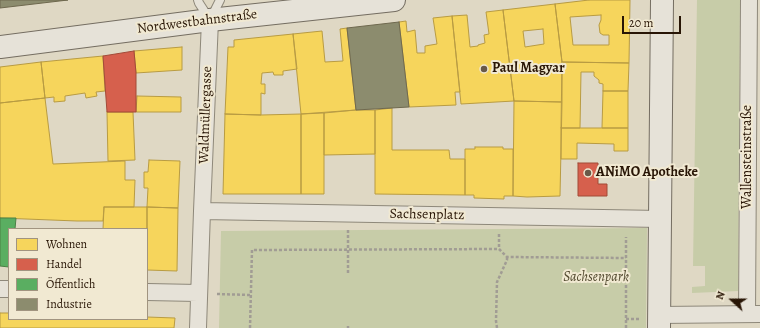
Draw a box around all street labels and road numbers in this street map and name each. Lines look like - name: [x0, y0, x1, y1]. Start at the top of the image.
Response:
- street label: Nordwestbahnstraße: [136, 6, 258, 38]
- street label: Waldmüllergasse: [196, 66, 216, 164]
- street label: Wallensteinstraße: [740, 105, 756, 209]
- street label: Sachsenplatz: [389, 206, 465, 224]

